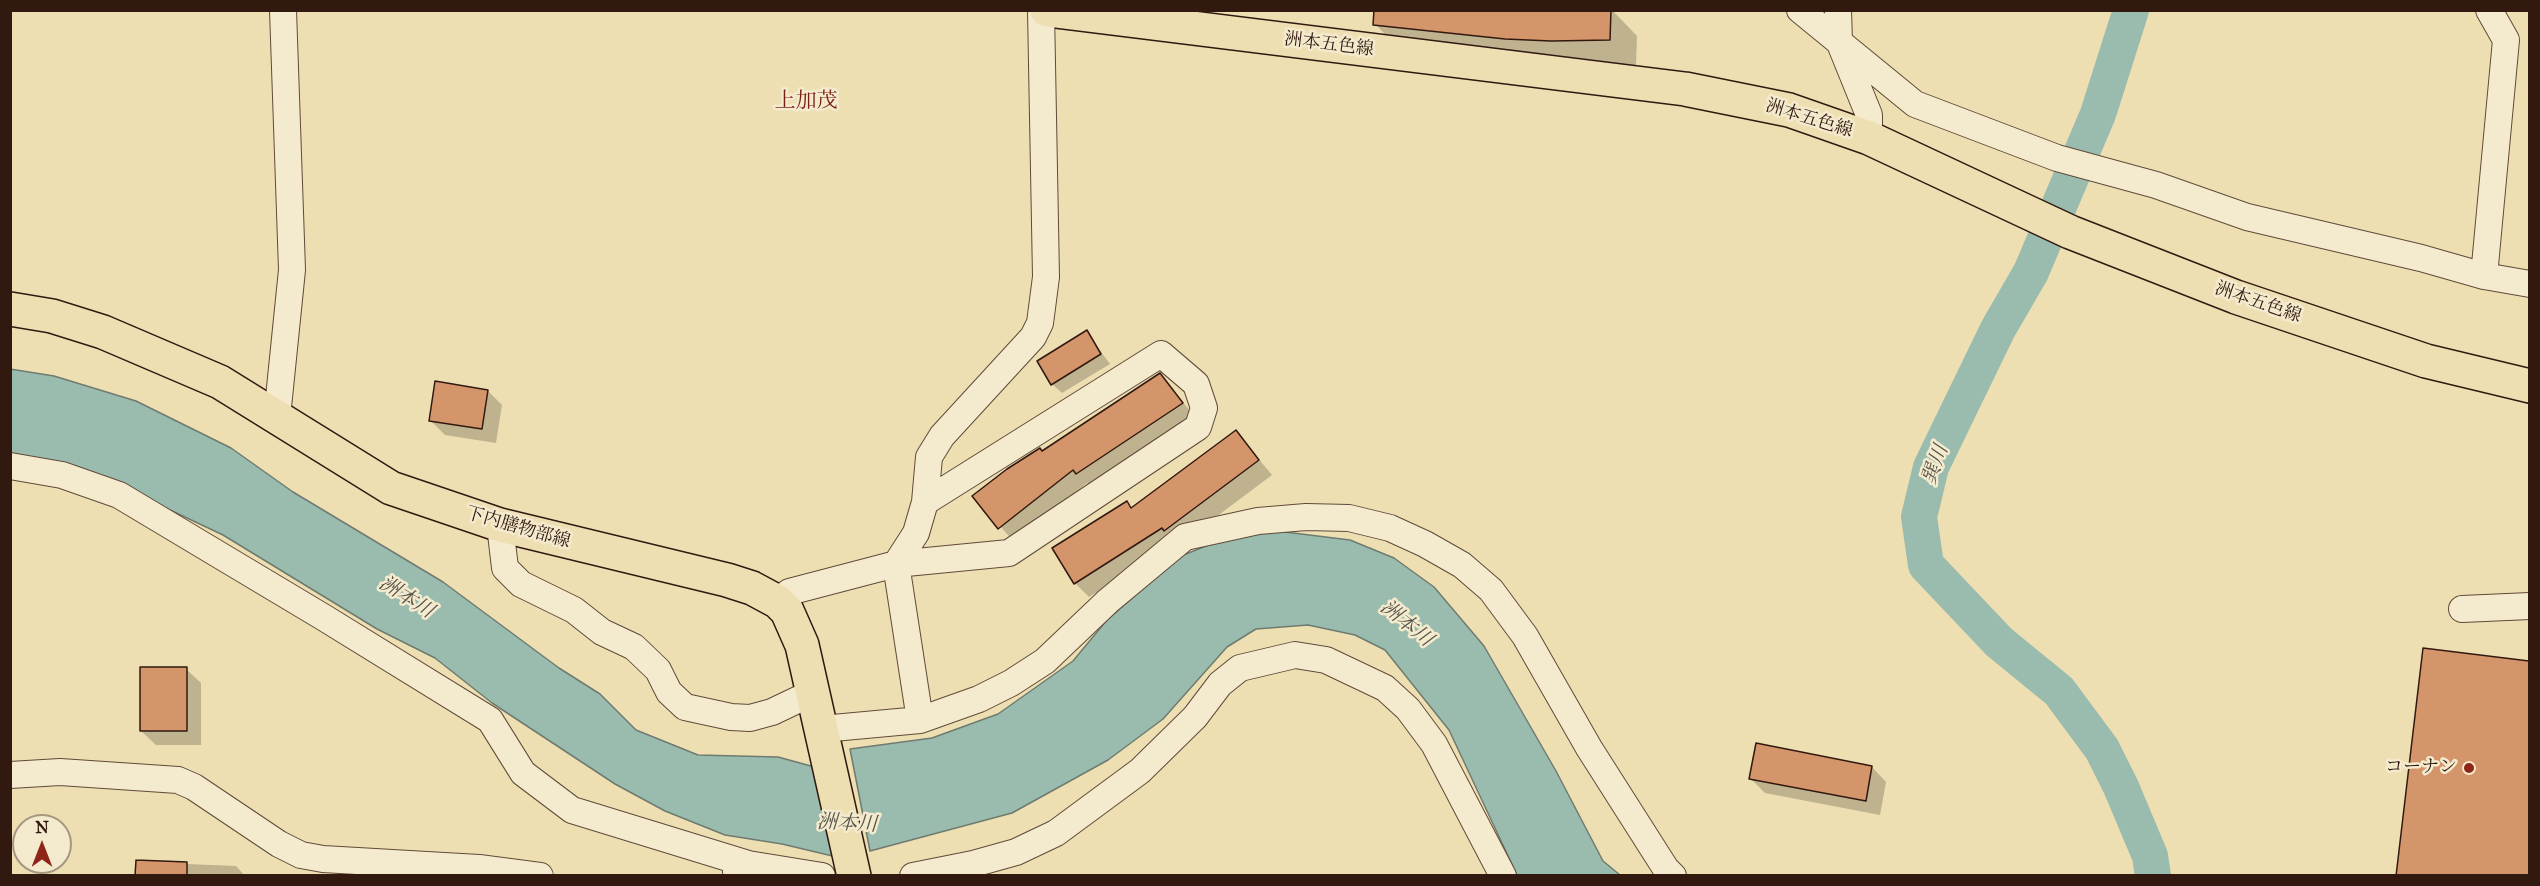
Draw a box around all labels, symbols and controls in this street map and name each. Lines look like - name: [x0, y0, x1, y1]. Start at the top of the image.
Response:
- street label: 洲本五色線: [1283, 29, 1375, 61]
- district label: 上加茂: [775, 89, 837, 115]
- street label: 洲本五色線: [1763, 96, 1855, 142]
- street label: 洲本五色線: [2212, 278, 2304, 328]
- water label: 巽川: [1918, 442, 1954, 488]
- street label: 下内膳物部線: [463, 503, 573, 553]
- water label: 洲本川: [374, 572, 438, 624]
- water label: 洲本川: [1375, 596, 1437, 652]
- place label: コーナン: [2385, 757, 2457, 779]
- marker: コーナン: [2462, 761, 2476, 775]
- water label: 洲本川: [816, 810, 878, 838]
- north arrow: [12, 814, 72, 874]
- text: N: [35, 818, 49, 837]

